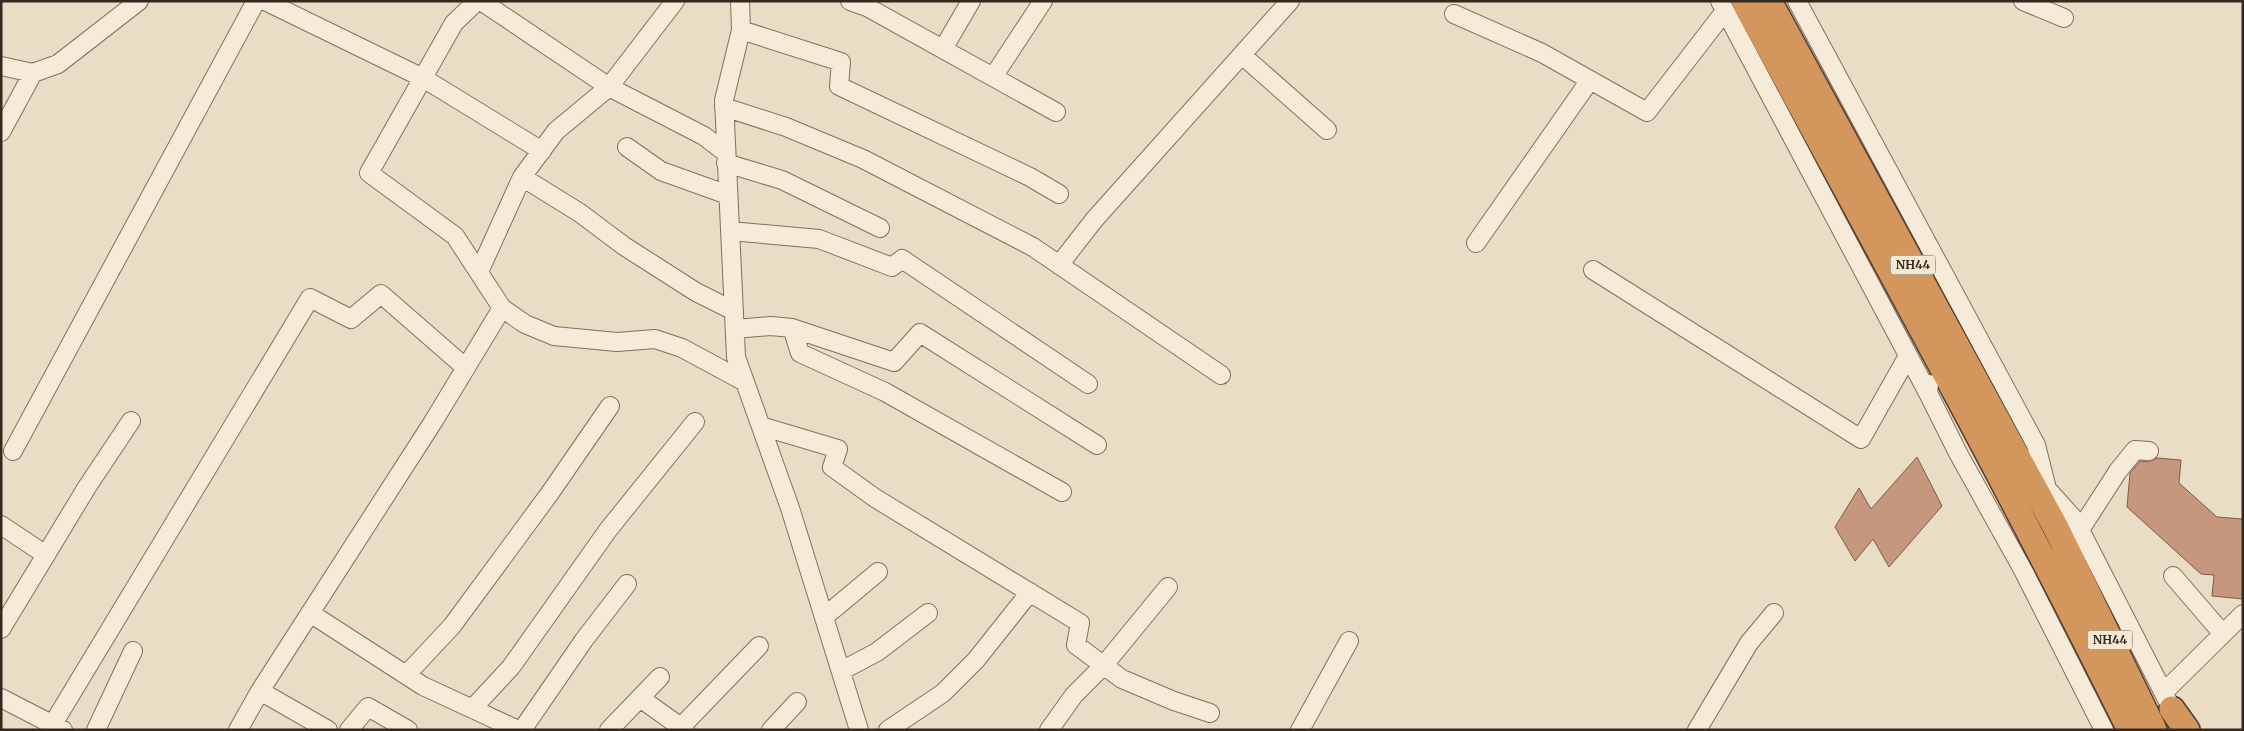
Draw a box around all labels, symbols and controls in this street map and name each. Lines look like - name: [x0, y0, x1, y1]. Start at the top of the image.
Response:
- road number: NH44: [1890, 256, 1936, 274]
- road number: NH44: [2088, 630, 2132, 650]

